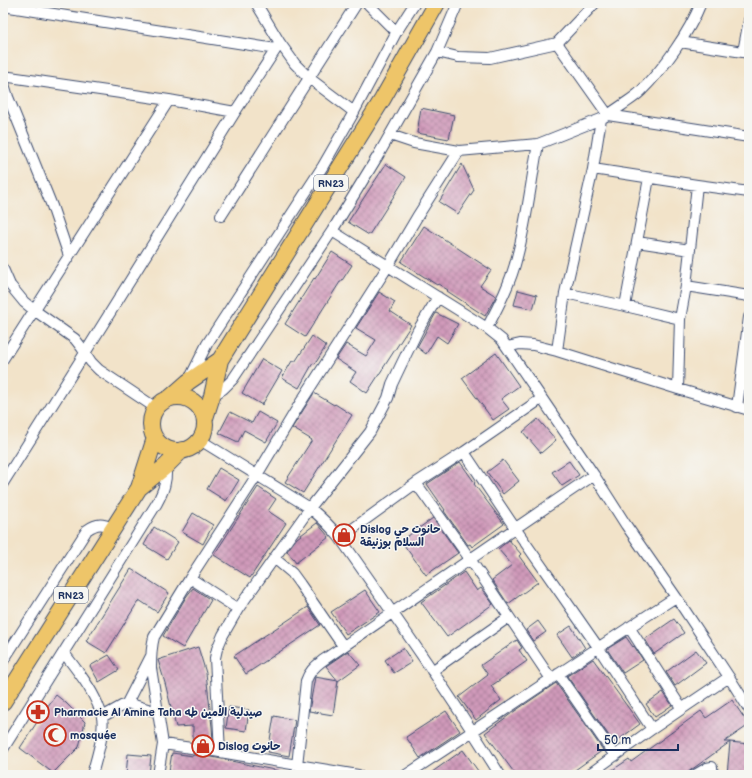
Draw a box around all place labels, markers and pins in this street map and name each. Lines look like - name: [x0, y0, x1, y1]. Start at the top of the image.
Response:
- shop icon: Dislog حانوت حي السلام بوزنيقة: [331, 522, 357, 548]
- place label: Dislog حانوت حي السلام بوزنيقة: [360, 523, 440, 551]
- pharmacy icon: Pharmacie Al Amine Taha صيدلية الأمين طه: [25, 699, 51, 725]
- place label: Pharmacie Al Amine Taha صيدلية الأمين طه: [54, 705, 262, 719]
- mosque icon: mosquée: [42, 722, 68, 748]
- place label: mosquée: [70, 729, 116, 742]
- shop icon: Dislog حانوت: [190, 733, 216, 759]
- place label: Dislog حانوت: [218, 740, 280, 754]

